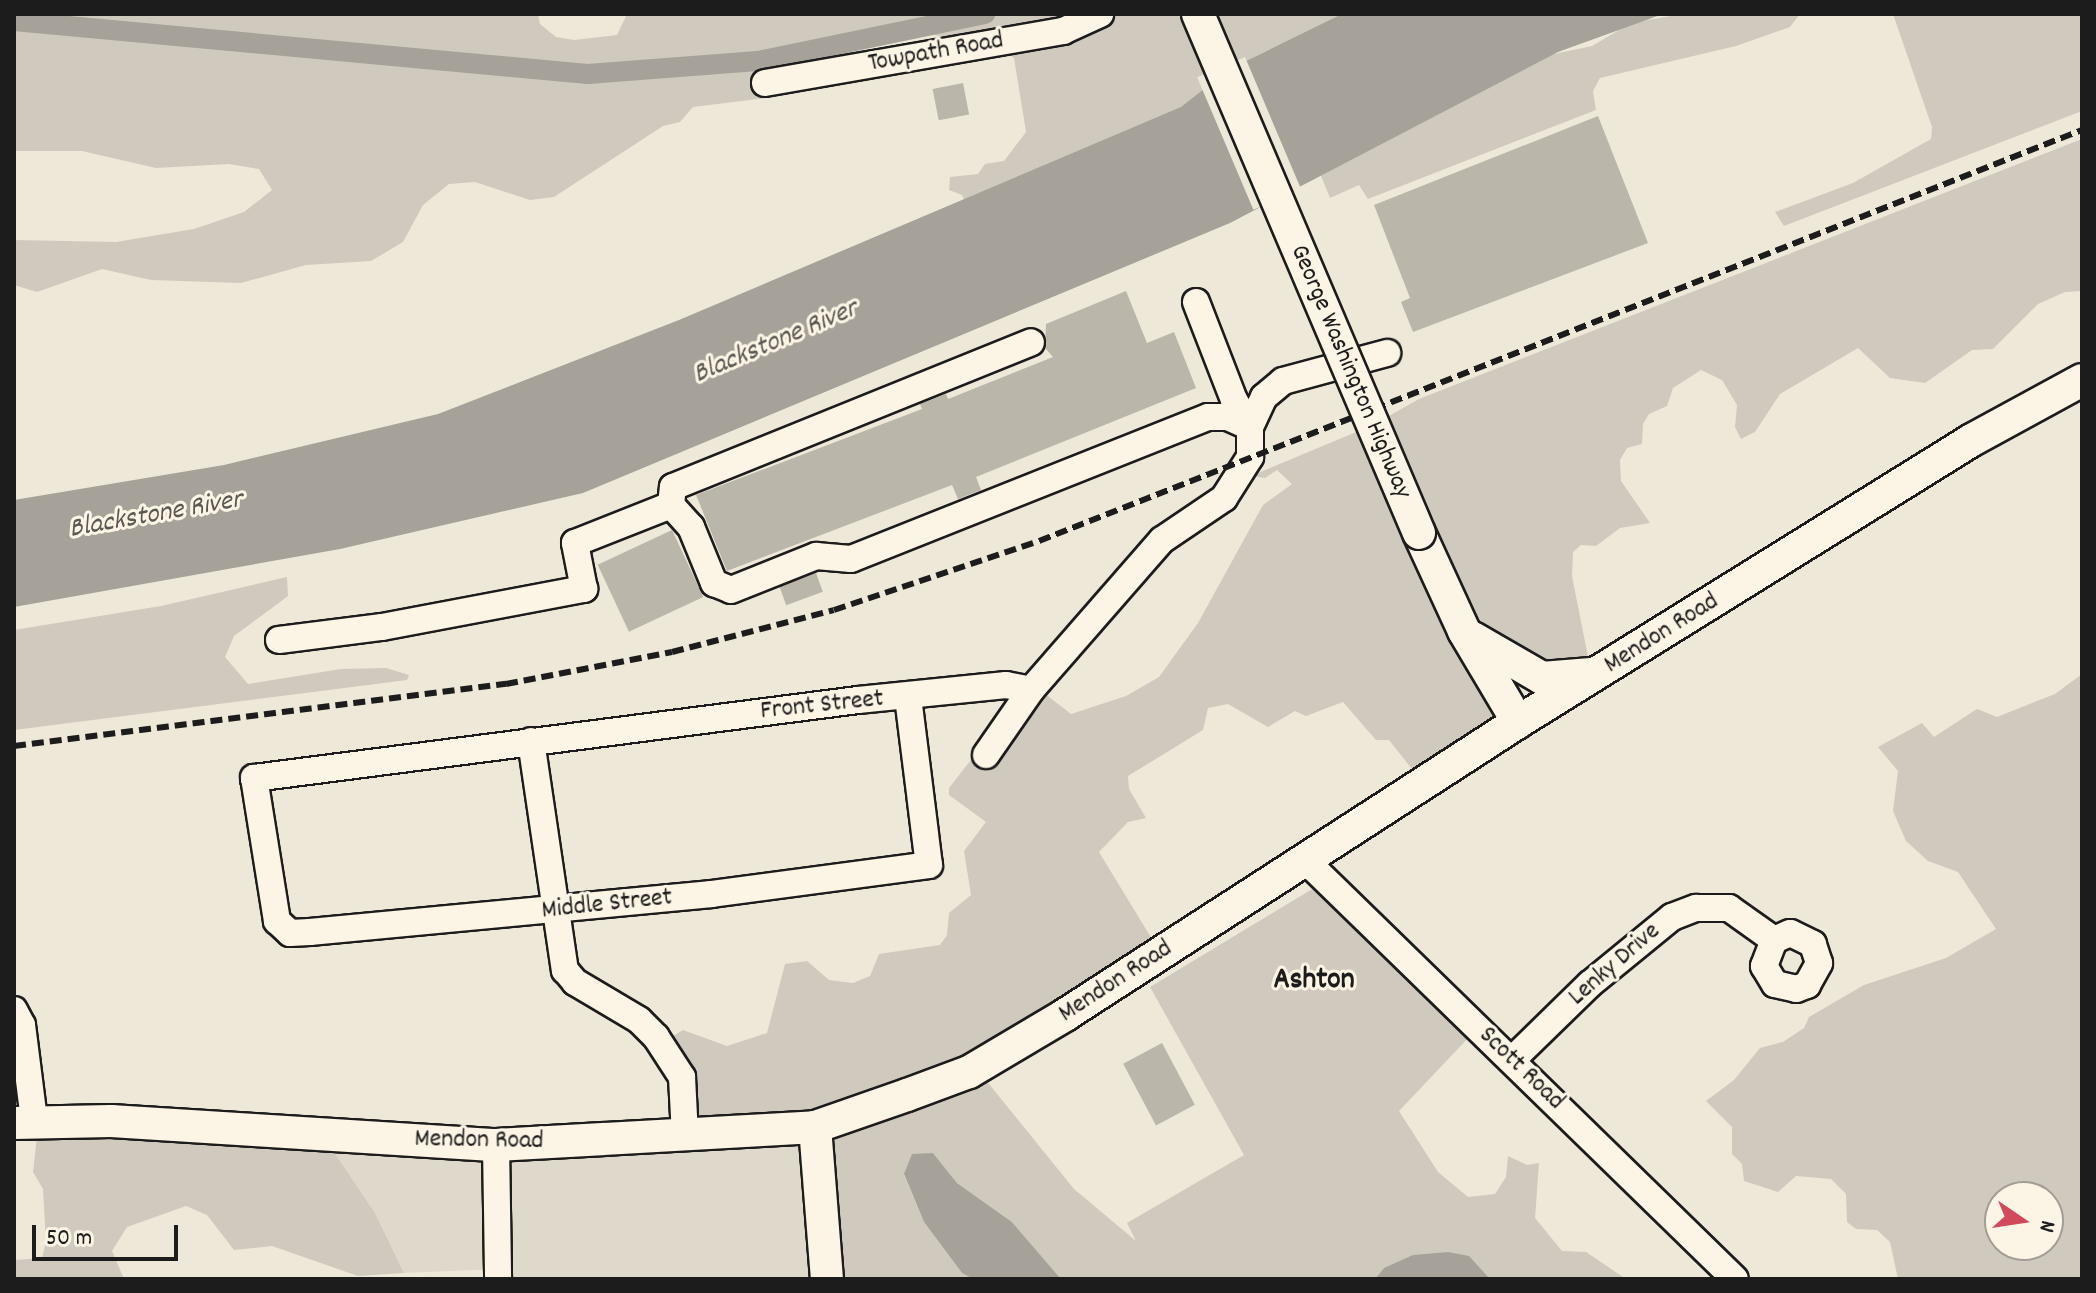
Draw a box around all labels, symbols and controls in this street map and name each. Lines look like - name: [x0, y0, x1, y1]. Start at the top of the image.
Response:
- street label: Towpath Road: [866, 26, 1006, 80]
- street label: George Washington Highway: [1282, 240, 1418, 504]
- water label: Blackstone River: [689, 293, 863, 393]
- water label: Blackstone River: [67, 484, 245, 548]
- street label: Mendon Road: [1599, 587, 1725, 681]
- street label: Front Street: [759, 684, 885, 728]
- street label: Middle Street: [540, 883, 674, 927]
- street label: Lenky Drive: [1563, 917, 1667, 1013]
- street label: Mendon Road: [1053, 934, 1179, 1030]
- district label: Ashton: [1273, 964, 1355, 1000]
- street label: Scott Road: [1472, 1021, 1570, 1117]
- street label: Mendon Road: [414, 1124, 544, 1158]
- north arrow: [1984, 1181, 2064, 1261]
- scale bar: [36, 1209, 182, 1259]
- text: N: [2030, 1217, 2062, 1235]
- text: 50 m: [46, 1222, 92, 1256]

